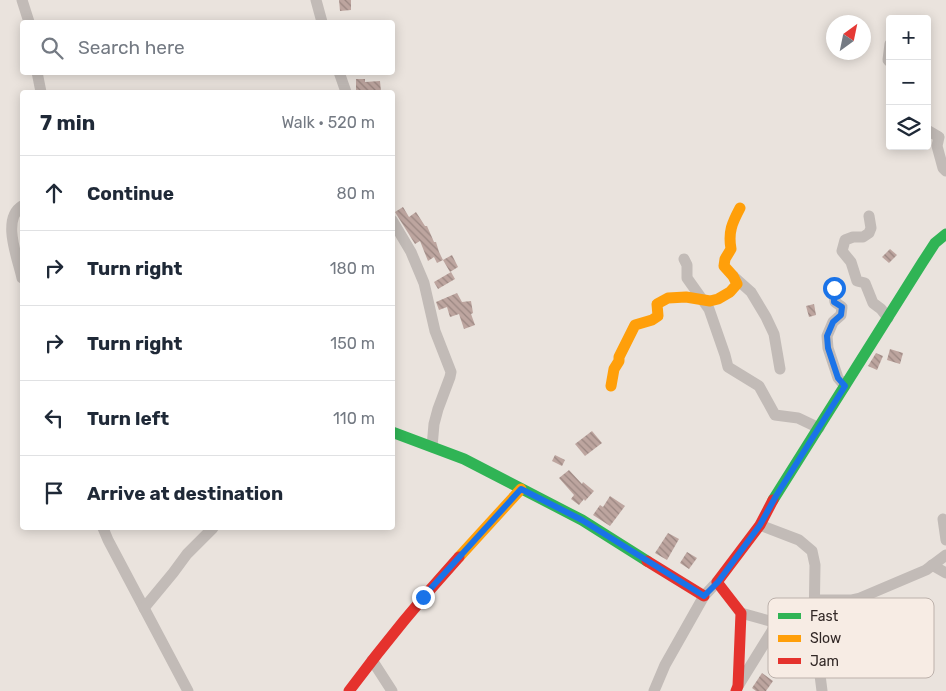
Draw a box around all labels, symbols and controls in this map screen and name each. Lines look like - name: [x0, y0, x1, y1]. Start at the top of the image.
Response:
- north arrow: [826, 15, 871, 60]
- map controls: [886, 15, 931, 150]
- button: +: [886, 15, 931, 60]
- search box: [20, 20, 395, 75]
- icon: search: [38, 34, 66, 62]
- text: Search here: [78, 36, 185, 59]
- button: −: [886, 60, 931, 105]
- button: layers: [886, 105, 931, 150]
- text: 7 min: [40, 110, 95, 135]
- text: Walk · 520 m: [281, 113, 375, 132]
- icon: ahead: [40, 179, 68, 207]
- text: Continue: [87, 182, 174, 205]
- text: 80 m: [337, 184, 375, 203]
- icon: right: [40, 254, 68, 282]
- text: Turn right: [87, 257, 182, 280]
- text: 180 m: [330, 259, 375, 278]
- route start: [823, 277, 846, 300]
- icon: right: [40, 329, 68, 357]
- text: Turn right: [87, 332, 182, 355]
- text: 150 m: [330, 334, 375, 353]
- icon: left: [40, 404, 68, 432]
- text: Turn left: [87, 407, 169, 430]
- text: 110 m: [333, 409, 375, 428]
- icon: arrive: [40, 479, 68, 507]
- text: Arrive at destination: [87, 482, 283, 505]
- route end: [412, 586, 435, 609]
- legend: [768, 598, 934, 678]
- text: Fast: [810, 608, 839, 625]
- text: Slow: [810, 630, 841, 647]
- text: Jam: [810, 653, 839, 670]

